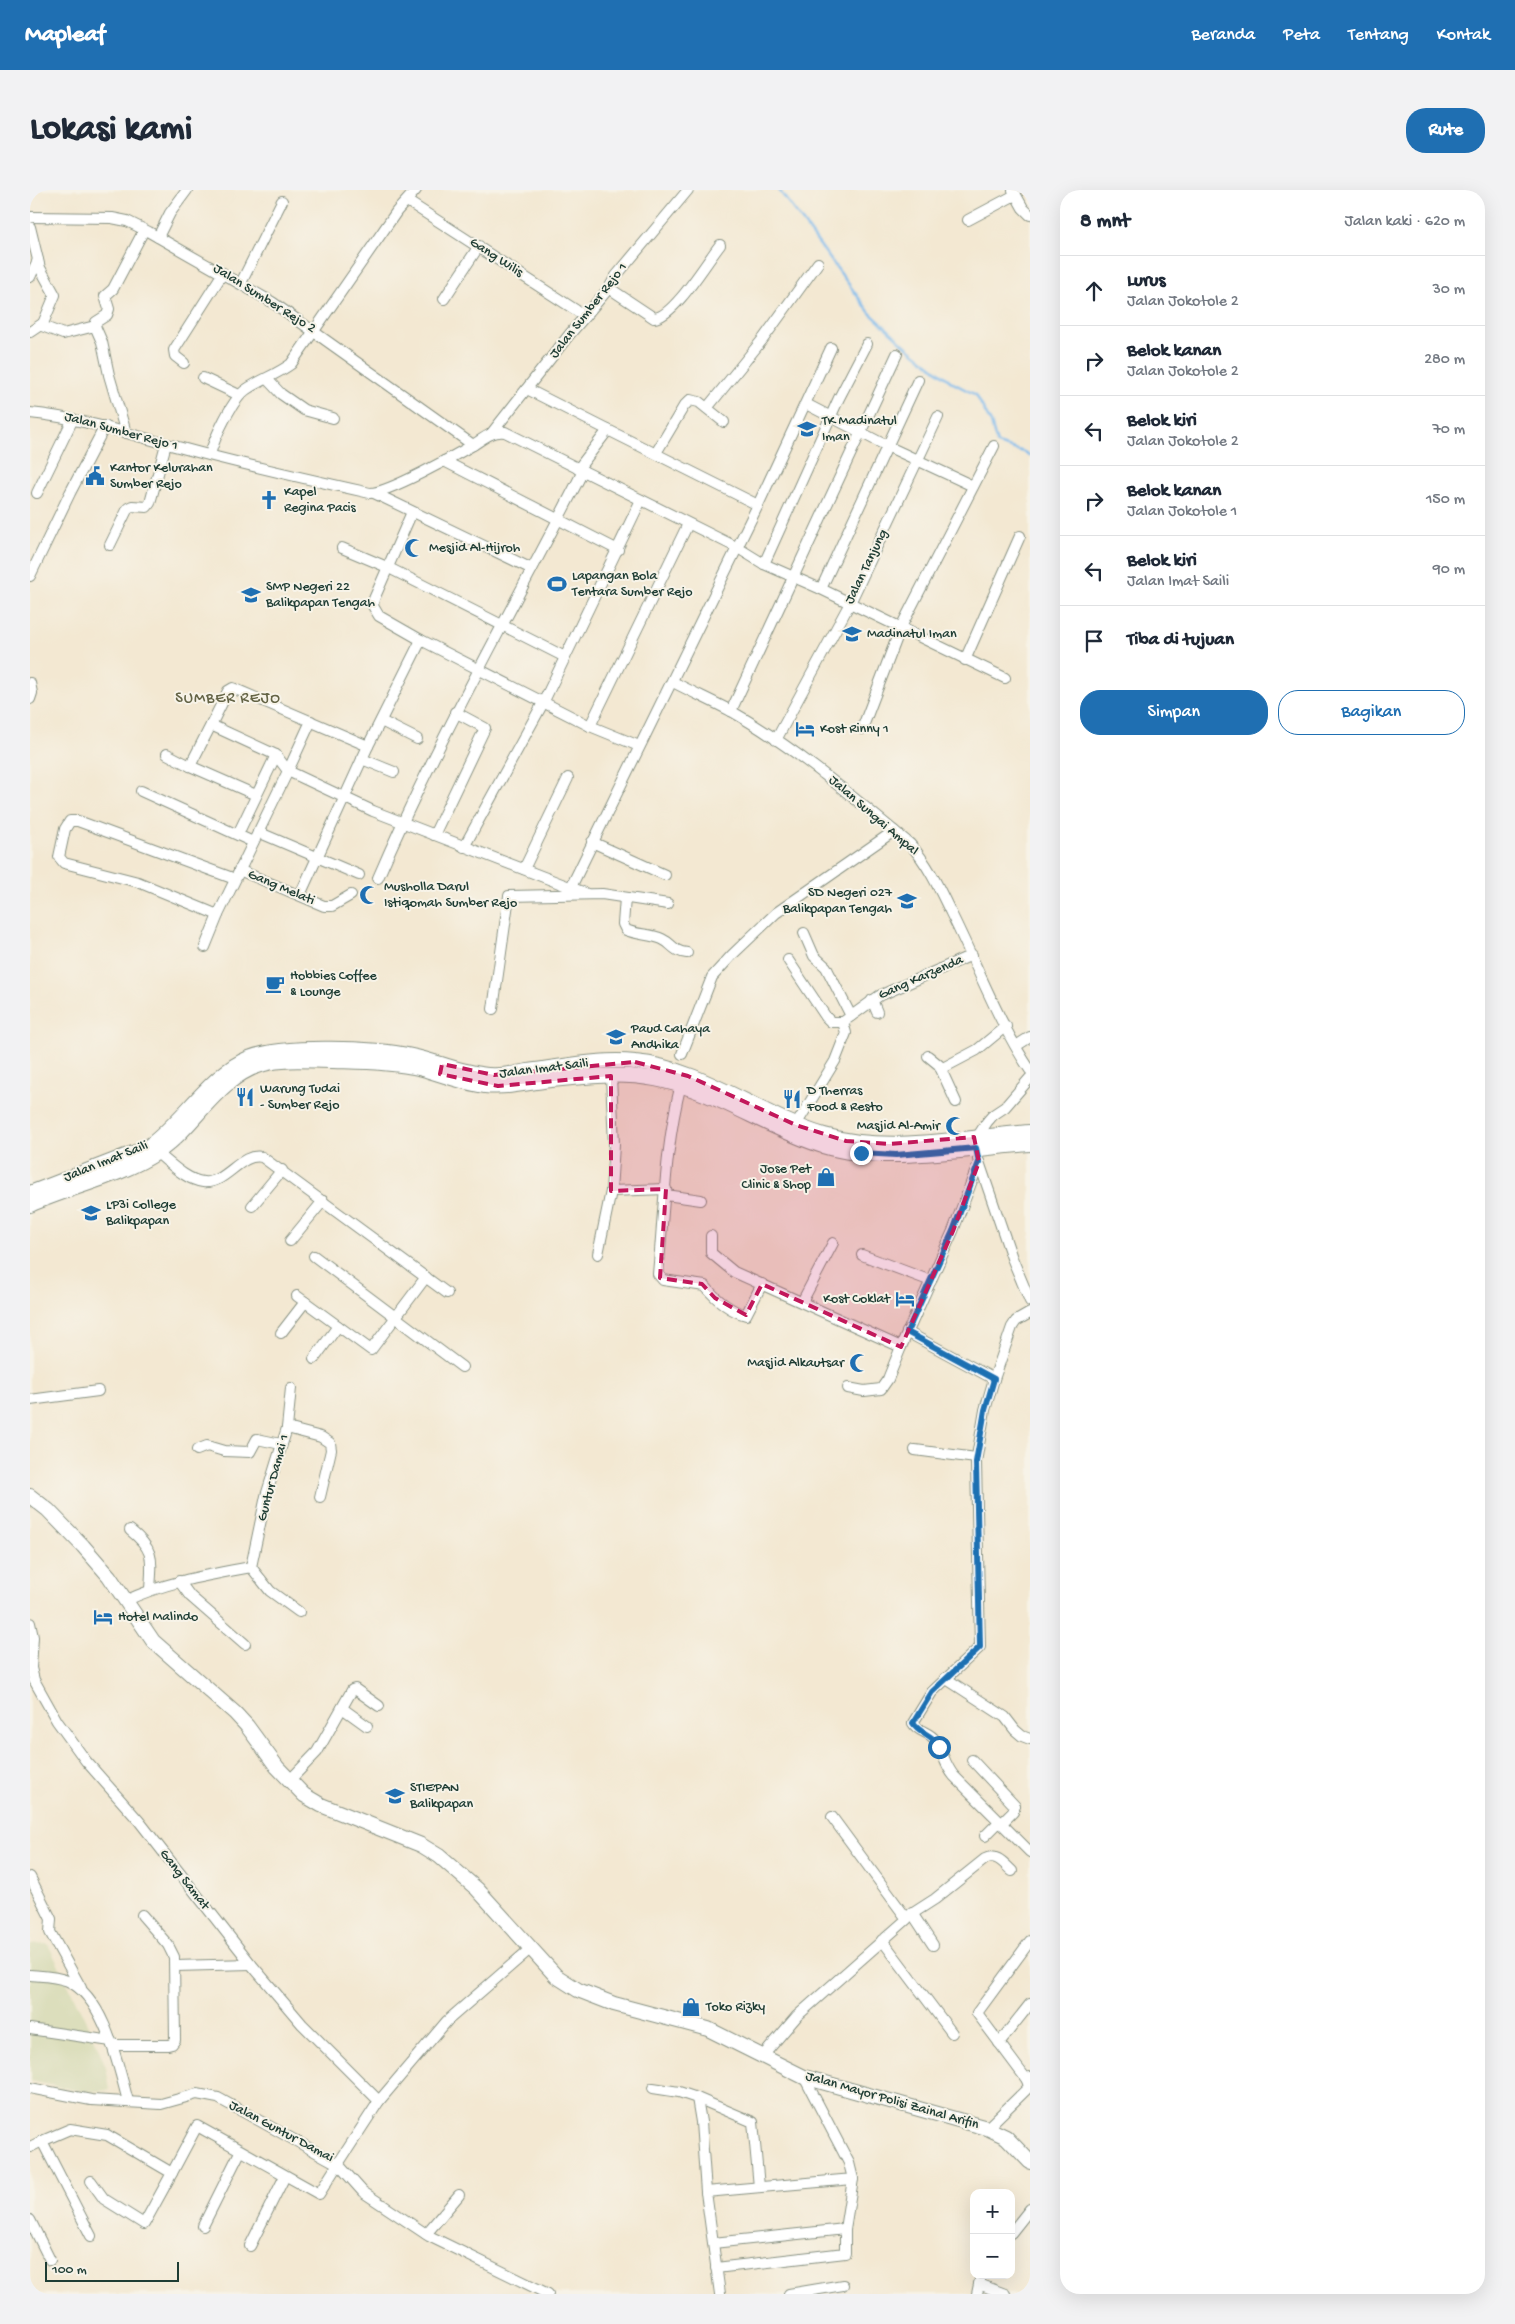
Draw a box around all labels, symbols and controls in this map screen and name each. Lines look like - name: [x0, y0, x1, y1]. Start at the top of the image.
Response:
- text: Mapleaf: [25, 21, 105, 50]
- text: Beranda: [1191, 25, 1255, 46]
- text: Peta: [1283, 25, 1320, 46]
- text: Tentang: [1348, 25, 1409, 46]
- text: Kontak: [1437, 25, 1490, 46]
- button: Rute: [1406, 108, 1485, 153]
- text: Lokasi kami: [30, 110, 192, 151]
- text: 8 mnt: [1080, 210, 1130, 235]
- text: Jalan kaki · 620 m: [1344, 213, 1465, 232]
- street label: Gang Wilis: [466, 234, 527, 282]
- street label: Jalan Sumber Rejo 1: [546, 260, 632, 362]
- street label: Jalan Sumber Rejo 2: [209, 261, 319, 338]
- text: Lurus: [1127, 270, 1166, 293]
- icon: ahead: [1080, 277, 1108, 305]
- text: 30 m: [1432, 281, 1465, 300]
- text: Jalan Jokotole 2: [1127, 293, 1239, 312]
- text: Belok kanan: [1127, 340, 1221, 363]
- icon: right: [1080, 347, 1108, 375]
- text: 280 m: [1424, 351, 1465, 370]
- text: Jalan Jokotole 2: [1127, 363, 1239, 382]
- street label: Jalan Sumber Rejo 1: [62, 409, 180, 455]
- text: Belok kiri: [1127, 410, 1197, 433]
- place label: TK Madinatul Iman: [821, 413, 897, 446]
- icon: left: [1080, 417, 1108, 445]
- school or university icon: TK Madinatul Iman: [796, 418, 818, 440]
- text: 70 m: [1432, 421, 1465, 440]
- text: Jalan Jokotole 2: [1127, 433, 1239, 452]
- place label: Kantor Kelurahan Sumber Rejo: [110, 460, 213, 493]
- public building icon: Kantor Kelurahan Sumber Rejo: [84, 465, 106, 487]
- text: Belok kanan: [1127, 480, 1221, 503]
- place label: Kapel Regina Pacis: [284, 484, 357, 517]
- icon: right: [1080, 487, 1108, 515]
- church icon: Kapel Regina Pacis: [258, 489, 280, 511]
- text: 150 m: [1426, 491, 1465, 510]
- text: Jalan Jokotole 1: [1127, 503, 1237, 522]
- street label: Jalan Tanjung: [842, 527, 892, 607]
- mosque icon: Mesjid Al-Hijroh: [403, 537, 425, 559]
- place label: Mesjid Al-Hijroh: [429, 540, 521, 557]
- text: Belok kiri: [1127, 550, 1197, 573]
- icon: left: [1080, 557, 1108, 585]
- text: 90 m: [1433, 561, 1465, 580]
- place label: Lapangan Bola Tentara Sumber Rejo: [571, 568, 693, 601]
- sports icon: Lapangan Bola Tentara Sumber Rejo: [546, 573, 568, 595]
- text: Jalan Imat Saili: [1127, 573, 1229, 592]
- place label: SMP Negeri 22 Balikpapan Tengah: [265, 579, 376, 612]
- school or university icon: SMP Negeri 22 Balikpapan Tengah: [240, 584, 262, 606]
- school or university icon: Madinatul Iman: [841, 623, 863, 645]
- place label: Madinatul Iman: [867, 626, 957, 643]
- icon: arrive: [1080, 627, 1108, 655]
- text: Tiba di tujuan: [1127, 629, 1234, 652]
- district label: SUMBER REJO: [175, 690, 281, 709]
- button: Simpan: [1080, 690, 1268, 735]
- button: Bagikan: [1278, 690, 1465, 735]
- hotel icon: Kost Rinny 1: [794, 718, 816, 740]
- place label: Kost Rinny 1: [820, 721, 889, 738]
- street label: Jalan Sungai Ampal: [824, 772, 922, 860]
- street label: Gang Melati: [245, 866, 317, 910]
- place label: Musholla Darul Istiqomah Sumber Rejo: [384, 879, 517, 912]
- mosque icon: Musholla Darul Istiqomah Sumber Rejo: [358, 884, 380, 906]
- place label: SD Negeri 027 Balikpapan Tengah: [782, 885, 893, 918]
- school or university icon: SD Negeri 027 Balikpapan Tengah: [896, 890, 918, 912]
- street label: Gang Karzenda: [876, 951, 967, 1004]
- place label: Hobbies Coffee & Lounge: [290, 968, 377, 1001]
- cafe icon: Hobbies Coffee & Lounge: [264, 973, 286, 995]
- place label: Paud Cahaya Andhika: [630, 1021, 711, 1054]
- school or university icon: Paud Cahaya Andhika: [605, 1026, 627, 1048]
- street label: Jalan Imat Saili: [499, 1055, 589, 1083]
- place label: Warung Tudai - Sumber Rejo: [260, 1081, 340, 1114]
- place label: D Therras Food & Resto: [806, 1083, 883, 1116]
- restaurant icon: Warung Tudai - Sumber Rejo: [234, 1086, 256, 1108]
- restaurant icon: D Therras Food & Resto: [781, 1088, 803, 1110]
- mosque icon: Masjid Al-Amir: [944, 1115, 966, 1137]
- place label: Masjid Al-Amir: [857, 1118, 941, 1135]
- street label: Jalan Imat Saili: [61, 1137, 151, 1187]
- route end: [850, 1142, 873, 1165]
- place label: Jose Pet Clinic & Shop: [742, 1161, 812, 1194]
- shop icon: Jose Pet Clinic & Shop: [815, 1166, 837, 1188]
- place label: LP3i College Balikpapan: [105, 1197, 177, 1230]
- school or university icon: LP3i College Balikpapan: [80, 1202, 102, 1224]
- hotel icon: Kost Coklat: [894, 1288, 916, 1310]
- place label: Kost Coklat: [823, 1291, 891, 1308]
- mosque icon: Masjid Alkautsar: [848, 1352, 870, 1374]
- place label: Masjid Alkautsar: [747, 1355, 845, 1372]
- street label: Guntur Damai 1: [254, 1433, 294, 1523]
- hotel icon: Hotel Malindo: [92, 1606, 114, 1628]
- place label: Hotel Malindo: [118, 1609, 198, 1626]
- route start: [928, 1736, 951, 1759]
- place label: STIEPAN Balikpapan: [409, 1780, 474, 1813]
- school or university icon: STIEPAN Balikpapan: [384, 1785, 406, 1807]
- street label: Gang Samat: [155, 1846, 214, 1915]
- shop icon: Toko Rizky: [680, 1996, 702, 2018]
- place label: Toko Rizky: [705, 1999, 765, 2016]
- street label: Jalan Mayor Polisi Zainal Arifin: [803, 2068, 981, 2134]
- street label: Jalan Guntur Damai: [226, 2097, 336, 2167]
- map controls: [970, 2189, 1015, 2279]
- button: +: [970, 2189, 1015, 2234]
- button: −: [970, 2234, 1015, 2279]
- scale bar: [45, 2259, 179, 2282]
- text: 100 m: [52, 2262, 87, 2279]

